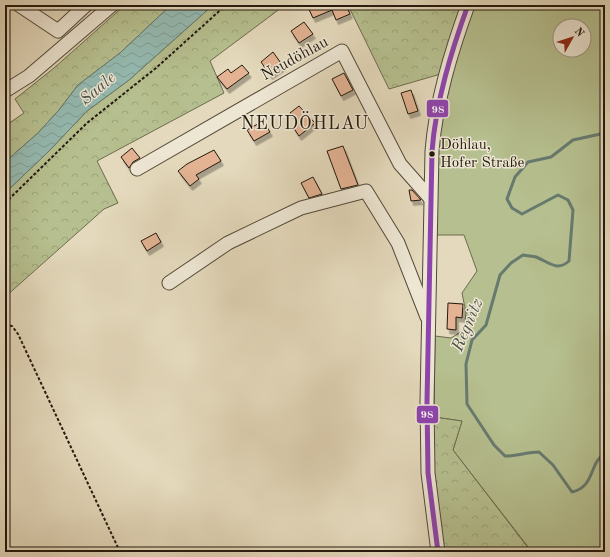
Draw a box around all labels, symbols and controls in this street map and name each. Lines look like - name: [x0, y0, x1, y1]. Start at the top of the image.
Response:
- north arrow: [552, 18, 592, 58]
- text: N: [572, 26, 586, 40]
- street label: Neudöhlau: [259, 34, 332, 84]
- water label: Saale: [77, 69, 119, 109]
- line badge: 98: [426, 99, 449, 118]
- text: 98: [432, 105, 444, 116]
- district label: NEUDÖHLAU: [241, 111, 369, 133]
- place label: Döhlau, Hofer Straße: [440, 138, 524, 171]
- marker: Döhlau, Hofer Straße: [427, 149, 437, 159]
- water label: Regnitz: [449, 296, 487, 355]
- line badge: 98: [416, 405, 439, 424]
- text: 98: [421, 410, 433, 421]

